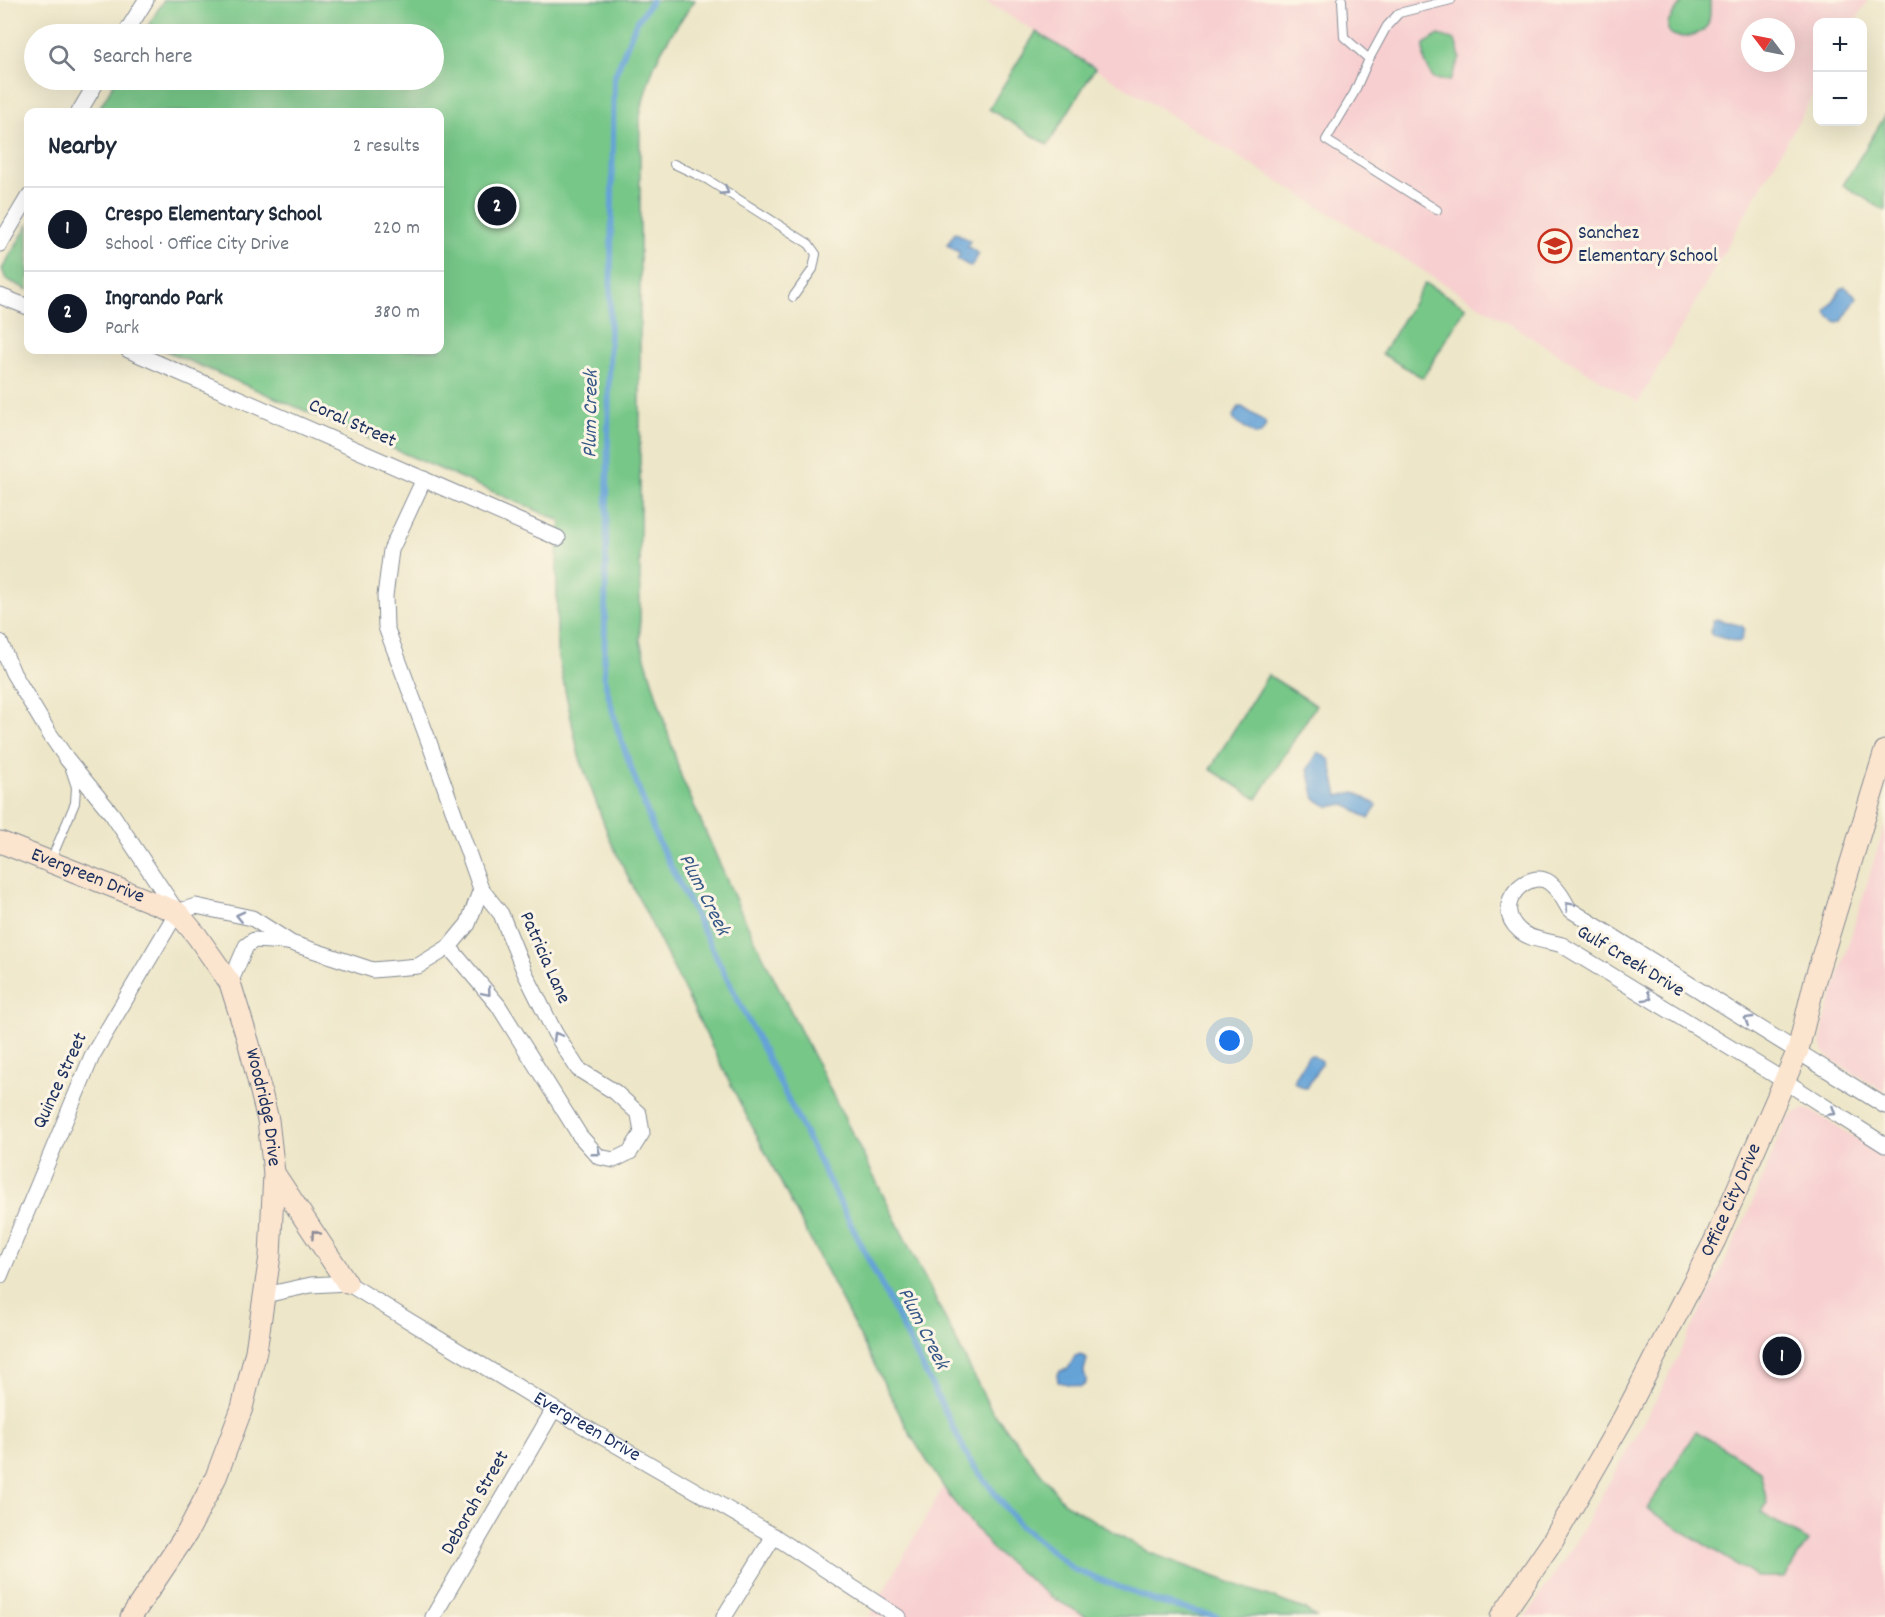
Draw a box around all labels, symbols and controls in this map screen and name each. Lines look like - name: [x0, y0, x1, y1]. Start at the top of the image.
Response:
- north arrow: [1741, 18, 1795, 72]
- map controls: [1813, 18, 1867, 126]
- button: +: [1813, 18, 1867, 72]
- search box: [24, 24, 444, 90]
- icon: search: [45, 41, 78, 74]
- text: Search here: [93, 42, 192, 73]
- button: −: [1813, 72, 1867, 126]
- text: Nearby: [48, 129, 116, 166]
- text: 2 results: [353, 133, 420, 161]
- pin: 2: [478, 184, 516, 228]
- one-way arrow: [719, 184, 730, 195]
- text: Crespo Elementary School: [105, 200, 322, 231]
- text: 1: [65, 215, 70, 243]
- text: 220 m: [373, 215, 420, 243]
- place label: Sanchez Elementary School: [1578, 220, 1718, 271]
- school or university icon: Sanchez Elementary School: [1537, 228, 1573, 264]
- text: School · Office City Drive: [105, 231, 289, 259]
- text: Ingrando Park: [105, 284, 223, 315]
- text: 2: [63, 299, 72, 327]
- text: 380 m: [374, 299, 420, 327]
- text: Park: [105, 315, 139, 343]
- water label: Plum Creek: [576, 367, 608, 458]
- street label: Coral Street: [304, 392, 400, 456]
- street label: Evergreen Drive: [27, 842, 148, 912]
- water label: Plum Creek: [670, 849, 737, 943]
- one-way arrow: [1565, 902, 1576, 913]
- street label: Patricia Lane: [511, 907, 577, 1009]
- one-way arrow: [235, 910, 245, 923]
- street label: Gulf Creek Drive: [1571, 919, 1689, 1005]
- one-way arrow: [479, 985, 490, 996]
- one-way arrow: [1642, 990, 1652, 1002]
- one-way arrow: [1744, 1015, 1754, 1027]
- your location: [1215, 1026, 1244, 1055]
- street label: Quince Street: [27, 1028, 95, 1134]
- one-way arrow: [552, 1032, 564, 1042]
- street label: Woodridge Drive: [237, 1046, 287, 1168]
- one-way arrow: [1826, 1104, 1836, 1116]
- street label: Office City Drive: [1694, 1139, 1770, 1262]
- one-way arrow: [590, 1144, 601, 1155]
- one-way arrow: [311, 1230, 322, 1241]
- water label: Plum Creek: [889, 1283, 956, 1377]
- pin: 1: [1762, 1334, 1802, 1378]
- street label: Evergreen Drive: [528, 1385, 646, 1470]
- street label: Deborah Street: [435, 1446, 517, 1560]

